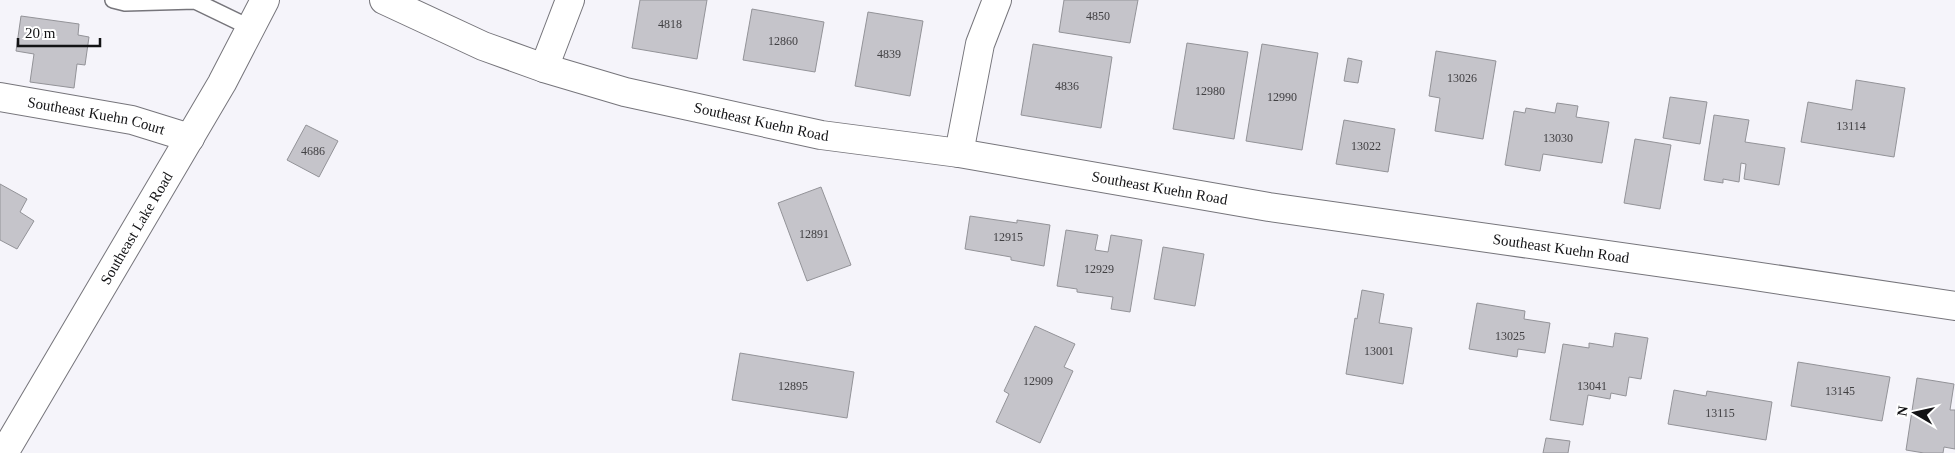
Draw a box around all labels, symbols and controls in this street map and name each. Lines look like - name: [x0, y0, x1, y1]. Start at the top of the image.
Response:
- house number: 4850: [1086, 9, 1110, 23]
- scale bar: [18, 15, 100, 47]
- house number: 4818: [658, 17, 682, 31]
- text: 20 m: [25, 25, 56, 41]
- house number: 12860: [768, 34, 798, 48]
- house number: 4839: [877, 47, 901, 61]
- house number: 13026: [1447, 71, 1477, 85]
- house number: 4836: [1055, 79, 1079, 93]
- house number: 12980: [1195, 84, 1225, 98]
- house number: 12990: [1267, 90, 1297, 104]
- street label: Southeast Kuehn Court: [26, 94, 168, 138]
- street label: Southeast Kuehn Road: [692, 99, 830, 144]
- house number: 13114: [1836, 119, 1866, 133]
- house number: 13030: [1543, 131, 1573, 145]
- house number: 13022: [1351, 139, 1381, 153]
- house number: 4686: [301, 144, 325, 158]
- street label: Southeast Kuehn Road: [1091, 168, 1229, 208]
- street label: Southeast Lake Road: [97, 169, 176, 287]
- house number: 12891: [799, 227, 829, 241]
- house number: 12915: [993, 230, 1023, 244]
- street label: Southeast Kuehn Road: [1492, 231, 1631, 266]
- house number: 12929: [1084, 262, 1114, 276]
- house number: 13025: [1495, 329, 1525, 343]
- house number: 13001: [1364, 344, 1394, 358]
- house number: 12909: [1023, 374, 1053, 388]
- house number: 12895: [778, 379, 808, 393]
- house number: 13041: [1577, 379, 1607, 393]
- house number: 13145: [1825, 384, 1855, 398]
- north arrow: [1890, 388, 1940, 438]
- text: N: [1894, 405, 1911, 417]
- house number: 13115: [1705, 406, 1735, 420]

